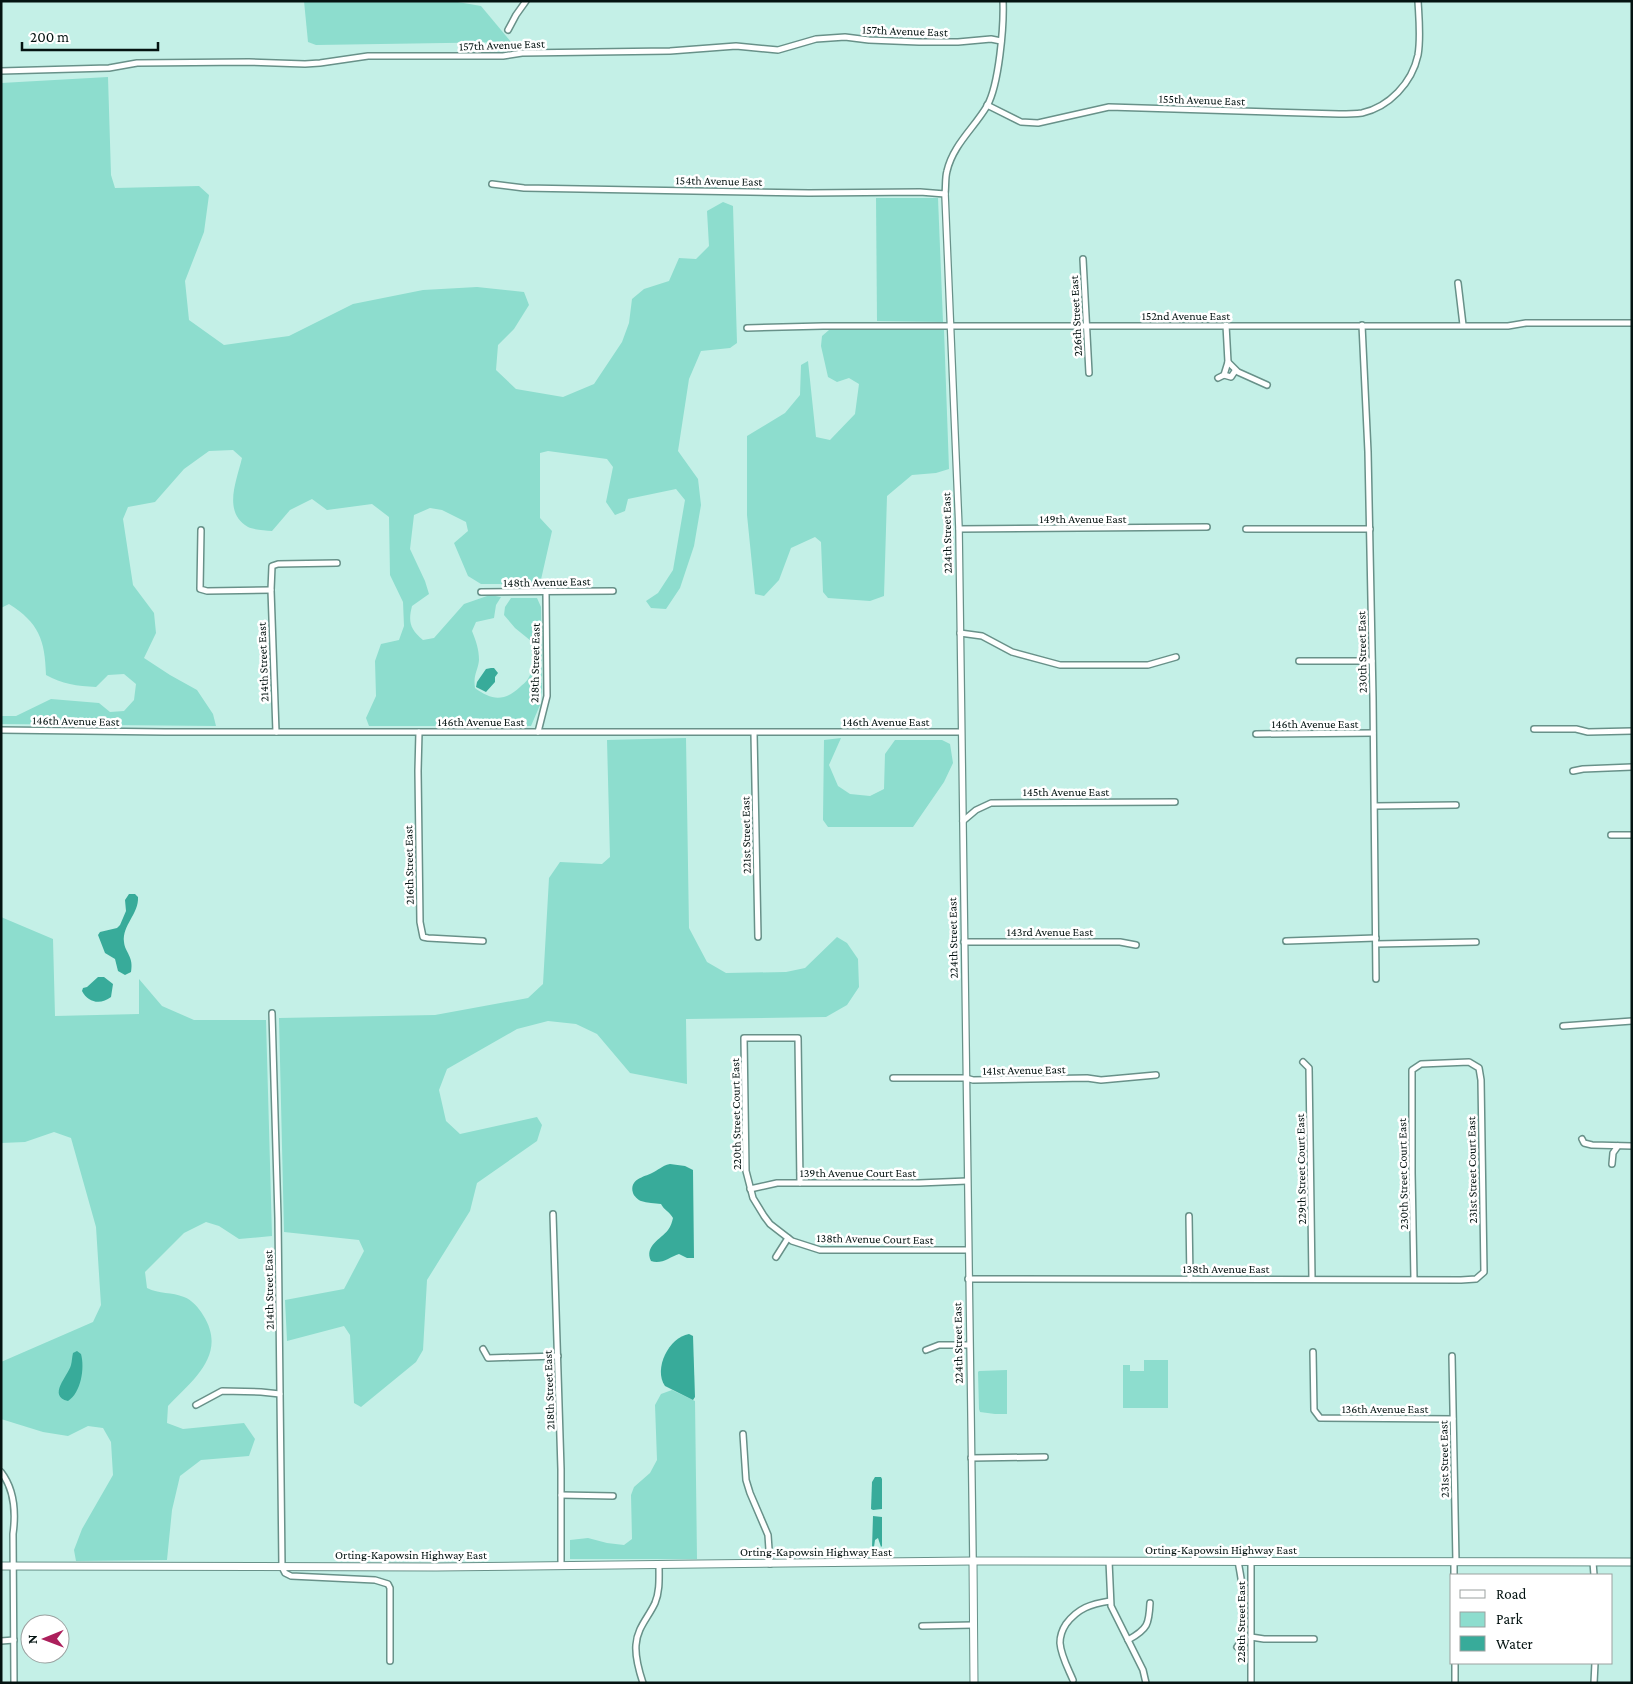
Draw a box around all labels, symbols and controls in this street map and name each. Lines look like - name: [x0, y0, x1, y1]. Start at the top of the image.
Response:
- scale bar: [22, 20, 159, 52]
- street label: 157th Avenue East: [862, 23, 949, 40]
- text: 200 m: [30, 29, 69, 45]
- street label: 157th Avenue East: [459, 36, 546, 53]
- street label: 155th Avenue East: [1159, 92, 1246, 109]
- street label: 154th Avenue East: [675, 173, 764, 189]
- street label: 226th Street East: [1067, 274, 1085, 357]
- street label: 152nd Avenue East: [1142, 309, 1231, 323]
- street label: 224th Street East: [939, 491, 955, 574]
- street label: 149th Avenue East: [1039, 512, 1128, 526]
- street label: 148th Avenue East: [503, 574, 592, 590]
- street label: 230th Street East: [1354, 610, 1370, 693]
- street label: 214th Street East: [255, 621, 271, 702]
- street label: 218th Street East: [527, 622, 543, 703]
- street label: 146th Avenue East: [32, 713, 121, 729]
- street label: 146th Avenue East: [437, 715, 526, 729]
- street label: 146th Avenue East: [842, 715, 931, 729]
- street label: 146th Avenue East: [1271, 717, 1360, 731]
- street label: 145th Avenue East: [1023, 785, 1110, 799]
- street label: 221st Street East: [738, 795, 754, 874]
- street label: 216th Street East: [401, 824, 417, 905]
- street label: 224th Street East: [945, 896, 961, 979]
- street label: 143rd Avenue East: [1007, 925, 1094, 939]
- street label: 220th Street Court East: [728, 1057, 744, 1170]
- street label: 141st Avenue East: [982, 1062, 1067, 1078]
- street label: 229th Street Court East: [1293, 1112, 1309, 1225]
- street label: 231st Street Court East: [1464, 1115, 1480, 1224]
- street label: 230th Street Court East: [1395, 1117, 1411, 1230]
- street label: 139th Avenue Court East: [800, 1166, 917, 1180]
- street label: 138th Avenue Court East: [816, 1231, 935, 1247]
- street label: 214th Street East: [261, 1249, 277, 1330]
- street label: 138th Avenue East: [1182, 1262, 1271, 1276]
- street label: 224th Street East: [950, 1301, 966, 1384]
- street label: 218th Street East: [541, 1349, 557, 1430]
- street label: 136th Avenue East: [1342, 1402, 1429, 1416]
- street label: 231st Street East: [1436, 1419, 1452, 1498]
- street label: Orting-Kapowsin Highway East: [1145, 1543, 1298, 1557]
- street label: Orting-Kapowsin Highway East: [740, 1545, 893, 1559]
- street label: Orting-Kapowsin Highway East: [335, 1548, 488, 1562]
- legend: [1450, 1574, 1613, 1664]
- street label: 228th Street East: [1234, 1580, 1248, 1663]
- text: Road: [1496, 1586, 1527, 1602]
- text: Park: [1496, 1611, 1523, 1627]
- north arrow: [20, 1614, 70, 1664]
- text: N: [24, 1634, 40, 1644]
- text: Water: [1496, 1636, 1533, 1652]

